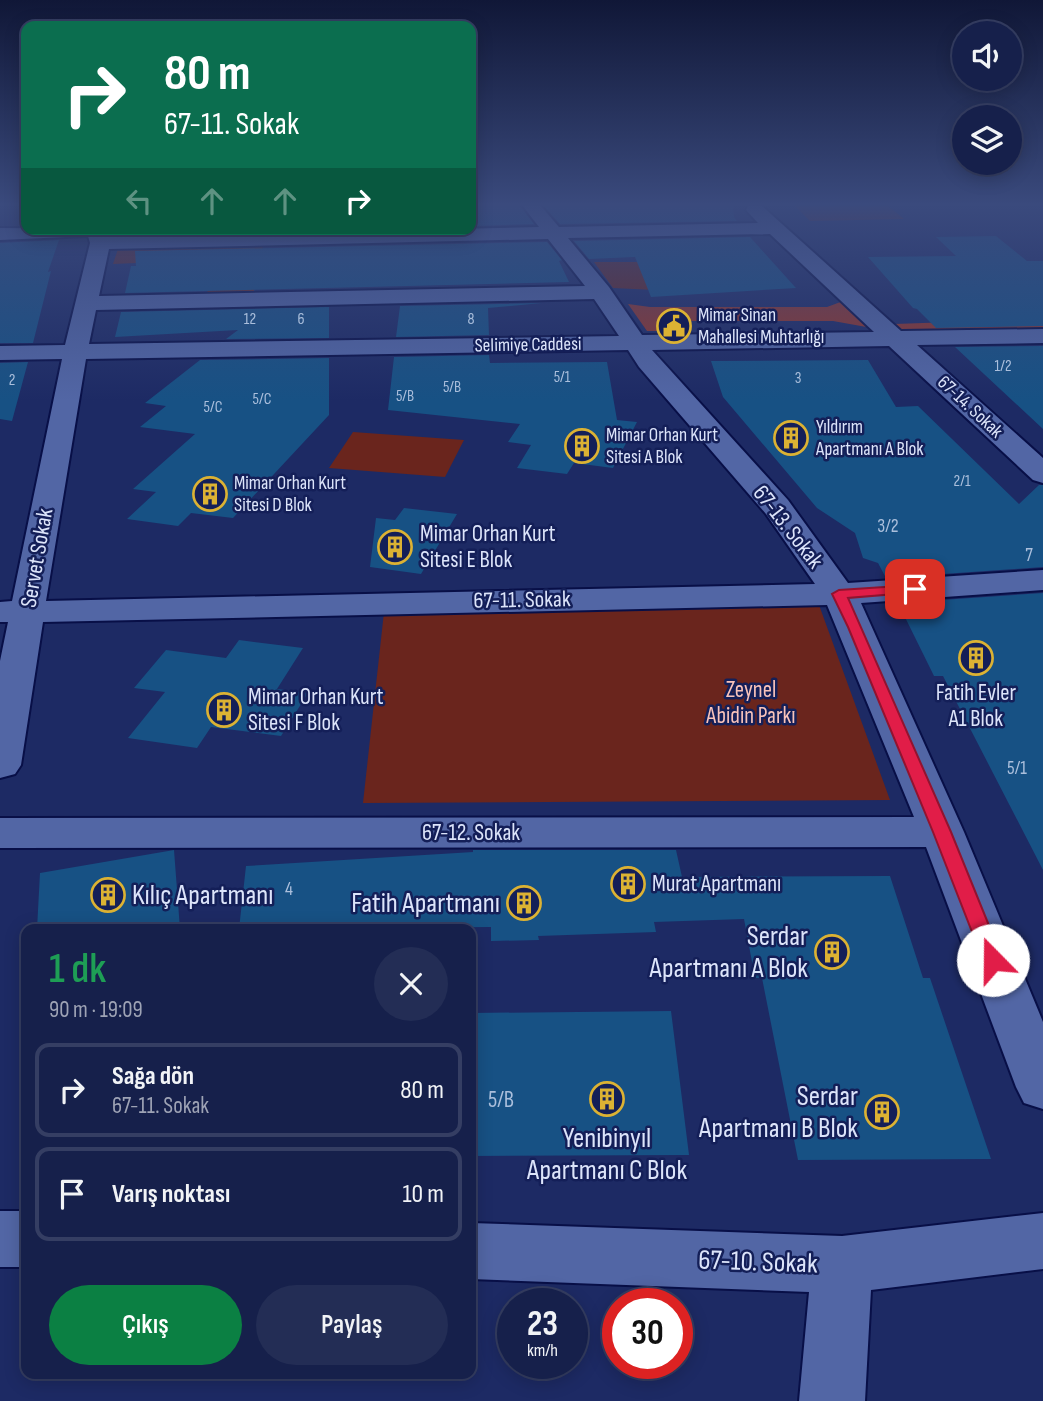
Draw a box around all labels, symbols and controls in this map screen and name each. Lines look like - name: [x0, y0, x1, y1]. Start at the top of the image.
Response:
- map controls: [952, 21, 1022, 175]
- button: sound: [952, 21, 1022, 91]
- text: 80 m: [164, 45, 251, 104]
- icon: right: [49, 49, 140, 140]
- text: 67-11. Sokak: [164, 105, 299, 144]
- button: layers: [952, 105, 1022, 175]
- icon: left: [120, 182, 158, 220]
- icon: ahead: [193, 182, 231, 220]
- icon: ahead: [266, 182, 304, 220]
- icon: right: [339, 182, 377, 220]
- place label: Mimar Sinan Mahallesi Muhtarlığı: [698, 304, 824, 349]
- public building icon: Mimar Sinan Mahallesi Muhtarlığı: [655, 307, 693, 345]
- house number: 12: [244, 310, 256, 329]
- house number: 6: [297, 310, 305, 329]
- house number: 8: [467, 310, 475, 329]
- street label: Selimiye Caddesi: [474, 333, 582, 357]
- house number: 1/2: [994, 357, 1012, 376]
- house number: 5/1: [554, 368, 571, 387]
- house number: 3: [795, 369, 801, 388]
- house number: 2: [9, 371, 15, 390]
- street label: 67-14. Sokak: [933, 371, 1008, 444]
- house number: 5/B: [443, 378, 461, 397]
- house number: 5/B: [396, 387, 414, 406]
- house number: 5/C: [253, 390, 272, 409]
- house number: 5/C: [204, 398, 223, 417]
- place label: Yıldırım Apartmanı A Blok: [815, 416, 924, 461]
- building icon: Yıldırım Apartmanı A Blok: [772, 419, 810, 457]
- place label: Mimar Orhan Kurt Sitesi A Blok: [606, 424, 718, 469]
- building icon: Mimar Orhan Kurt Sitesi A Blok: [563, 427, 601, 465]
- place label: Mimar Orhan Kurt Sitesi D Blok: [234, 472, 346, 517]
- house number: 2/1: [953, 472, 971, 491]
- building icon: Mimar Orhan Kurt Sitesi D Blok: [191, 475, 229, 513]
- street label: 67-13. Sokak: [747, 480, 829, 574]
- street label: Servet Sokak: [15, 506, 60, 610]
- house number: 3/2: [877, 515, 899, 538]
- place label: Mimar Orhan Kurt Sitesi E Blok: [420, 520, 556, 574]
- building icon: Mimar Orhan Kurt Sitesi E Blok: [376, 528, 414, 566]
- house number: 7: [1025, 544, 1033, 567]
- pin: [885, 559, 945, 619]
- icon: arrive: [896, 570, 934, 608]
- street label: 67-11. Sokak: [473, 585, 571, 615]
- building icon: Fatih Evler A1 Blok: [957, 639, 995, 677]
- park label: Zeynel Abidin Parkı: [705, 676, 796, 730]
- place label: Fatih Evler A1 Blok: [936, 679, 1017, 733]
- place label: Mimar Orhan Kurt Sitesi F Blok: [248, 683, 384, 737]
- building icon: Mimar Orhan Kurt Sitesi F Blok: [205, 691, 243, 729]
- house number: 5/1: [1007, 757, 1027, 780]
- street label: 67-12. Sokak: [422, 819, 520, 847]
- building icon: Murat Apartmanı: [609, 865, 647, 903]
- place label: Murat Apartmanı: [652, 870, 781, 898]
- building icon: Kılıç Apartmanı: [89, 876, 127, 914]
- house number: 4: [285, 878, 293, 901]
- place label: Kılıç Apartmanı: [132, 879, 274, 912]
- building icon: Fatih Apartmanı: [505, 884, 543, 922]
- place label: Fatih Apartmanı: [351, 887, 500, 920]
- place label: Serdar Apartmanı A Blok: [648, 920, 808, 985]
- position arrow: [956, 923, 1030, 997]
- building icon: Serdar Apartmanı A Blok: [813, 933, 851, 971]
- text: 1 dk: [49, 944, 106, 995]
- button: close: [374, 947, 448, 1021]
- text: 90 m · 19:09: [49, 996, 143, 1024]
- text: Sağa dön: [112, 1061, 194, 1092]
- icon: right: [53, 1071, 91, 1109]
- text: 80 m: [400, 1075, 444, 1106]
- building icon: Yenibinyıl Apartmanı C Blok: [588, 1080, 626, 1118]
- place label: Serdar Apartmanı B Blok: [698, 1080, 858, 1145]
- house number: 5/B: [488, 1086, 514, 1114]
- text: 67-11. Sokak: [112, 1092, 209, 1120]
- building icon: Serdar Apartmanı B Blok: [863, 1093, 901, 1131]
- place label: Yenibinyıl Apartmanı C Blok: [526, 1122, 687, 1187]
- icon: arrive: [53, 1175, 91, 1213]
- text: Varış noktası: [112, 1179, 230, 1210]
- text: 10 m: [402, 1179, 444, 1210]
- street label: 67-10. Sokak: [698, 1243, 818, 1281]
- button: Çıkış: [49, 1285, 242, 1365]
- button: Paylaş: [256, 1285, 448, 1365]
- speed limit sign: 30: [602, 1288, 693, 1379]
- text: 23: [527, 1303, 558, 1346]
- text: km/h: [527, 1340, 558, 1361]

